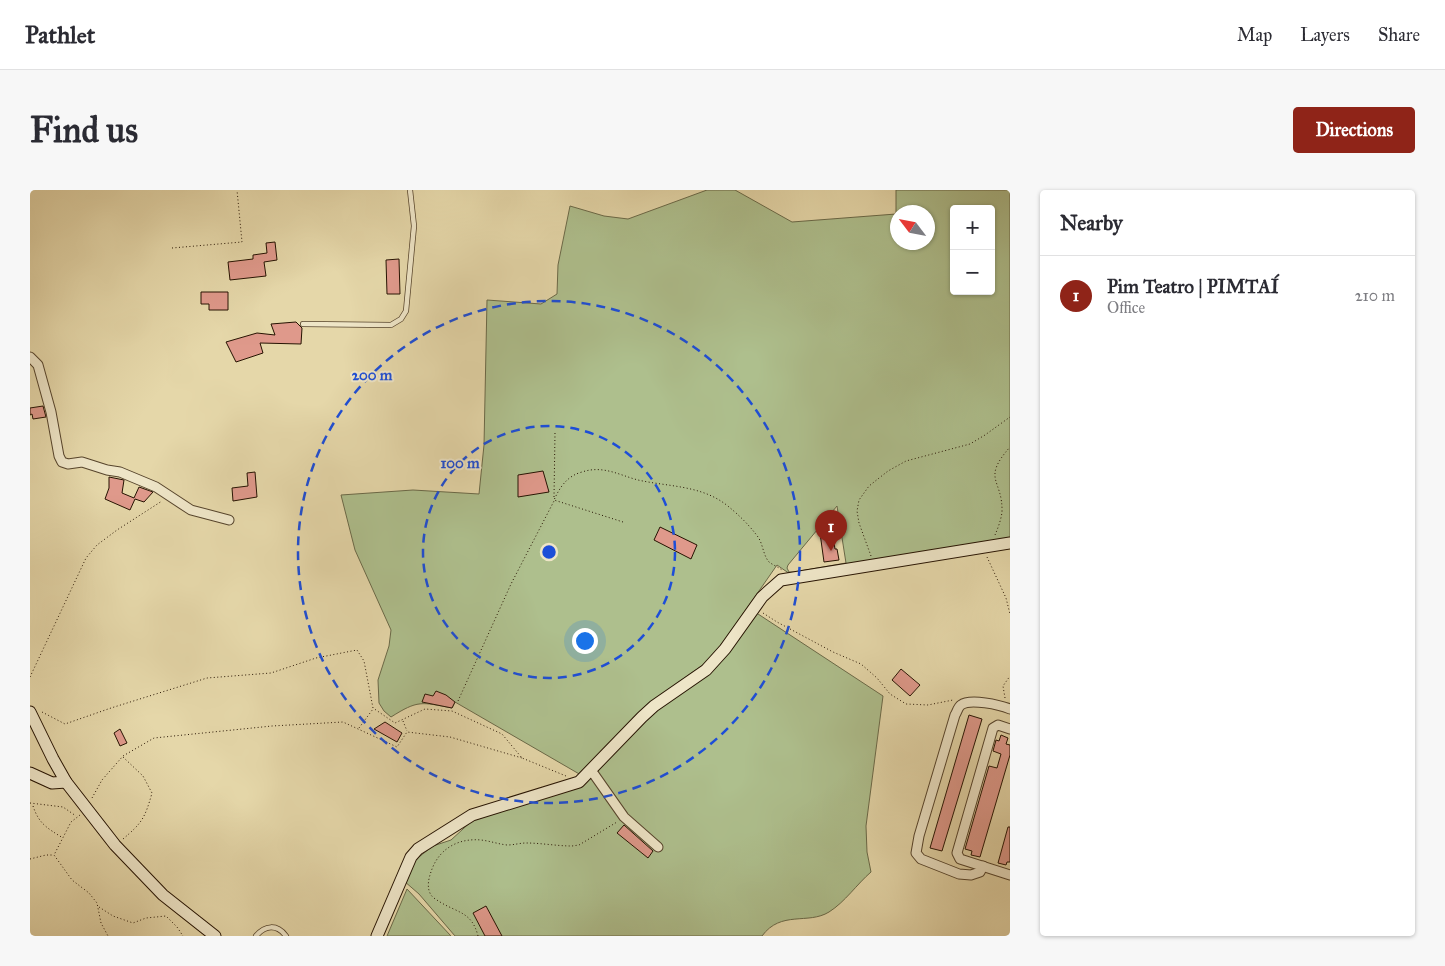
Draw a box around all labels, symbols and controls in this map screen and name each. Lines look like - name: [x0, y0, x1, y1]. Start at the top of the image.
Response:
- text: Pathlet: [25, 20, 95, 50]
- text: Map: [1237, 24, 1272, 46]
- text: Layers: [1300, 24, 1350, 46]
- text: Share: [1378, 24, 1420, 46]
- button: Directions: [1293, 107, 1415, 153]
- text: Find us: [30, 109, 138, 152]
- north arrow: [890, 205, 935, 250]
- map controls: [950, 205, 995, 295]
- button: +: [950, 205, 995, 250]
- text: Nearby: [1060, 210, 1123, 236]
- button: −: [950, 250, 995, 295]
- text: Pim Teatro | PIMTAÍ: [1107, 275, 1279, 298]
- text: 1: [1073, 286, 1079, 305]
- text: 210 m: [1355, 286, 1395, 305]
- text: Office: [1107, 298, 1145, 317]
- text: 200 m: [352, 366, 393, 384]
- text: 100 m: [440, 454, 480, 472]
- pin: 1: [815, 510, 847, 551]
- centre of rings: [540, 543, 558, 561]
- your location: [572, 628, 598, 654]

